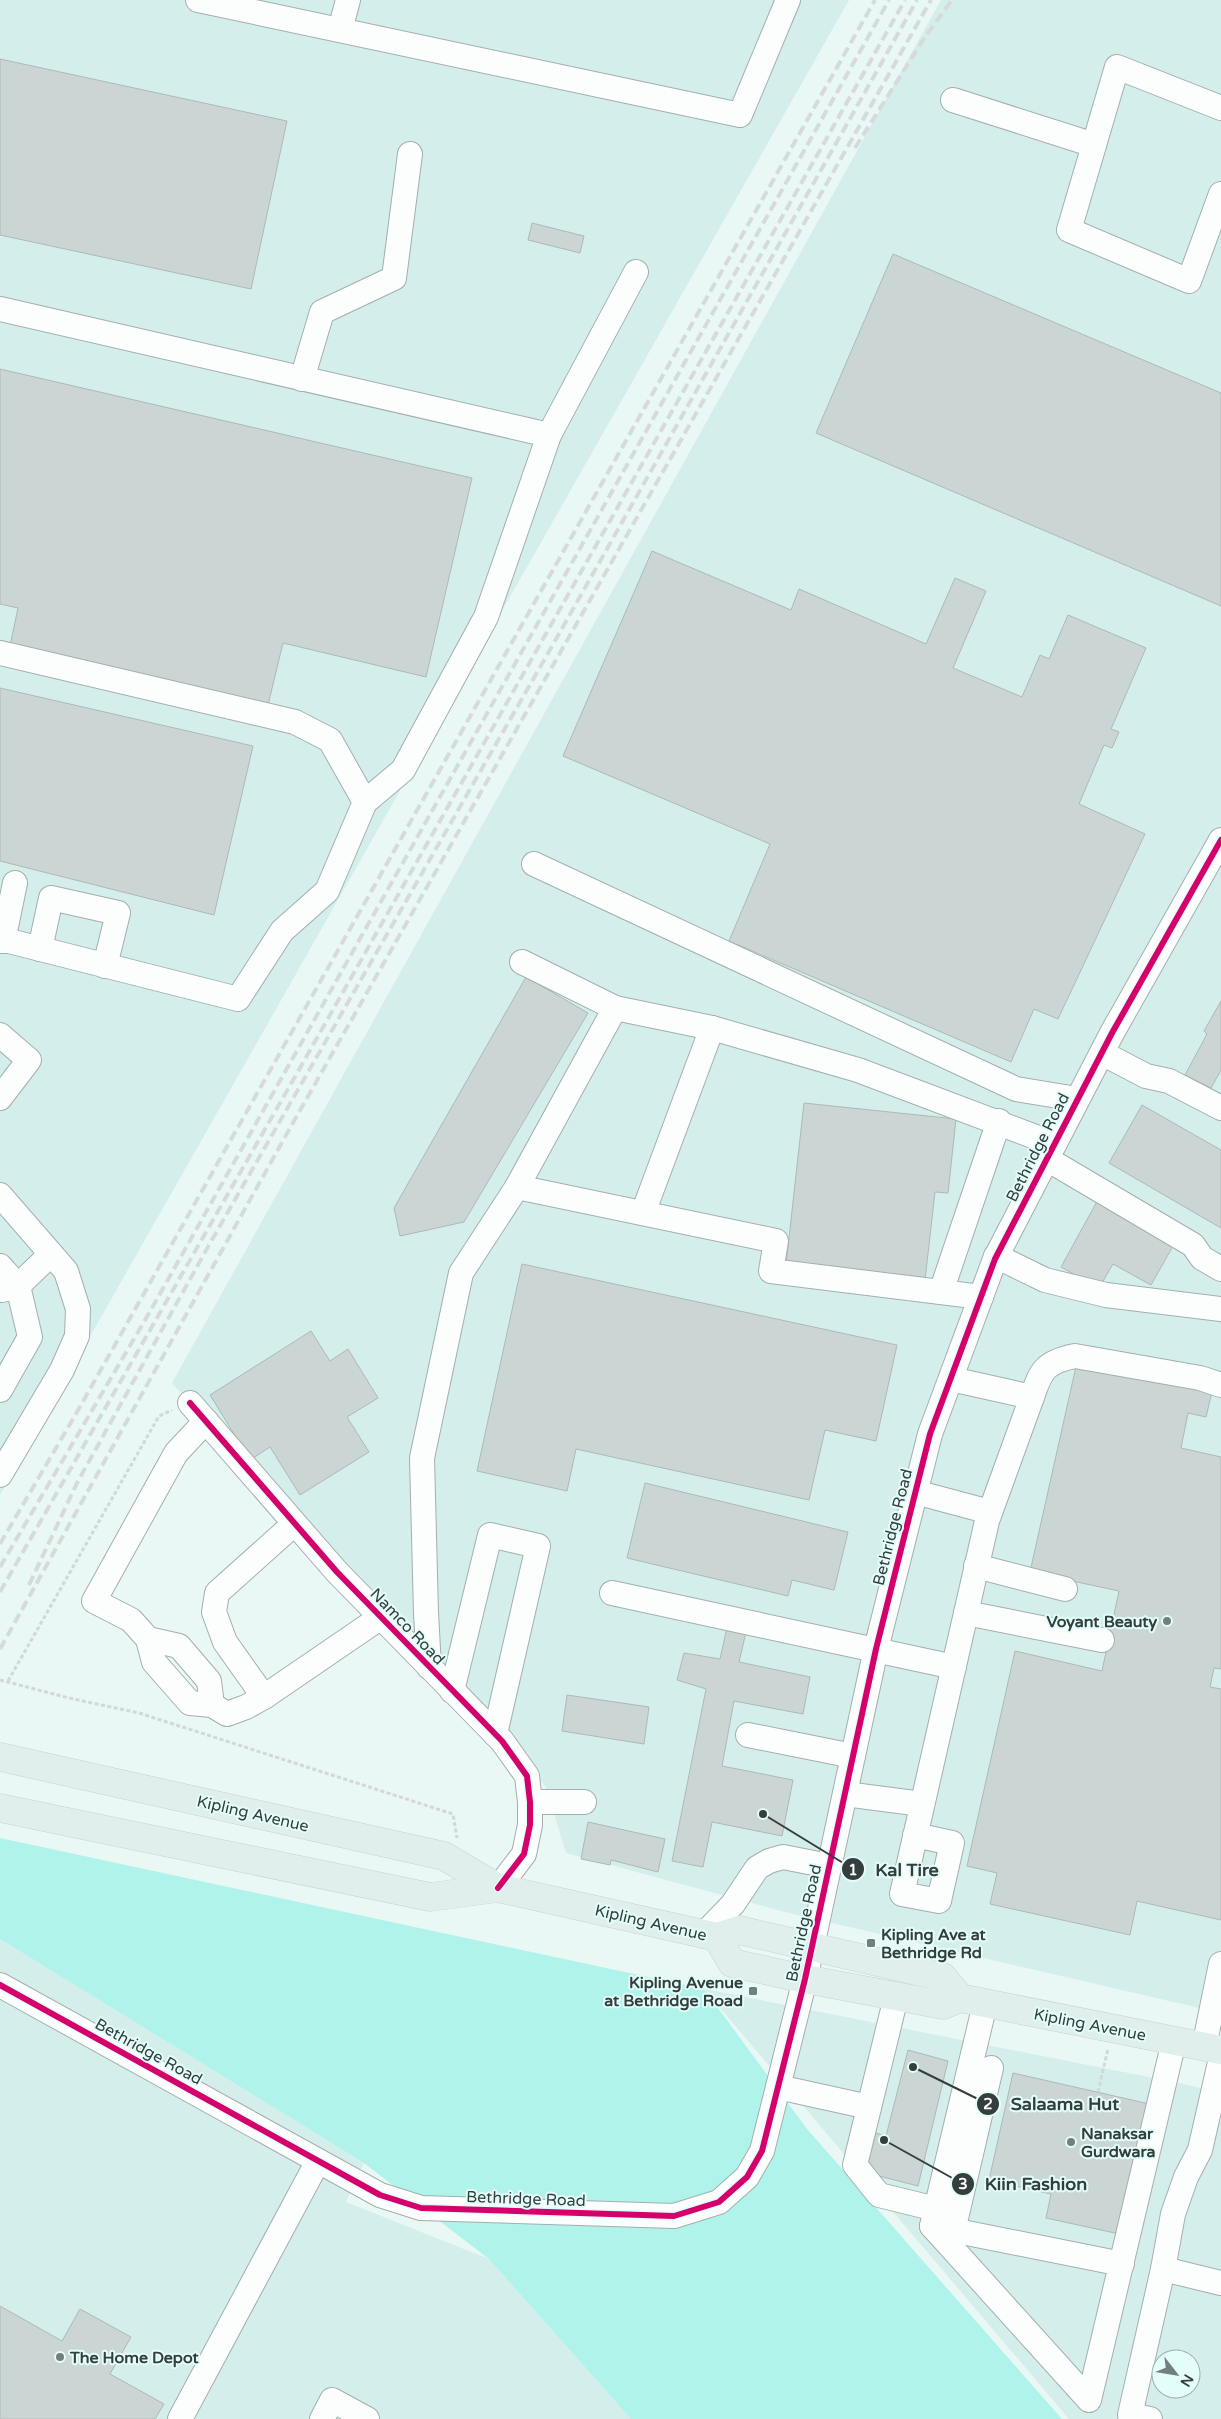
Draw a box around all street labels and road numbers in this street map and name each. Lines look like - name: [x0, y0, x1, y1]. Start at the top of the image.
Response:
- street label: Bethridge Road: [1002, 1090, 1074, 1205]
- street label: Bethridge Road: [869, 1467, 917, 1588]
- street label: Namco Road: [366, 1584, 449, 1669]
- street label: Kipling Avenue: [195, 1791, 311, 1837]
- street label: Bethridge Road: [782, 1863, 826, 1984]
- street label: Kipling Avenue: [593, 1900, 709, 1946]
- street label: Kipling Avenue: [1032, 2004, 1148, 2046]
- street label: Bethridge Road: [91, 2014, 206, 2090]
- street label: Bethridge Road: [466, 2187, 586, 2211]

